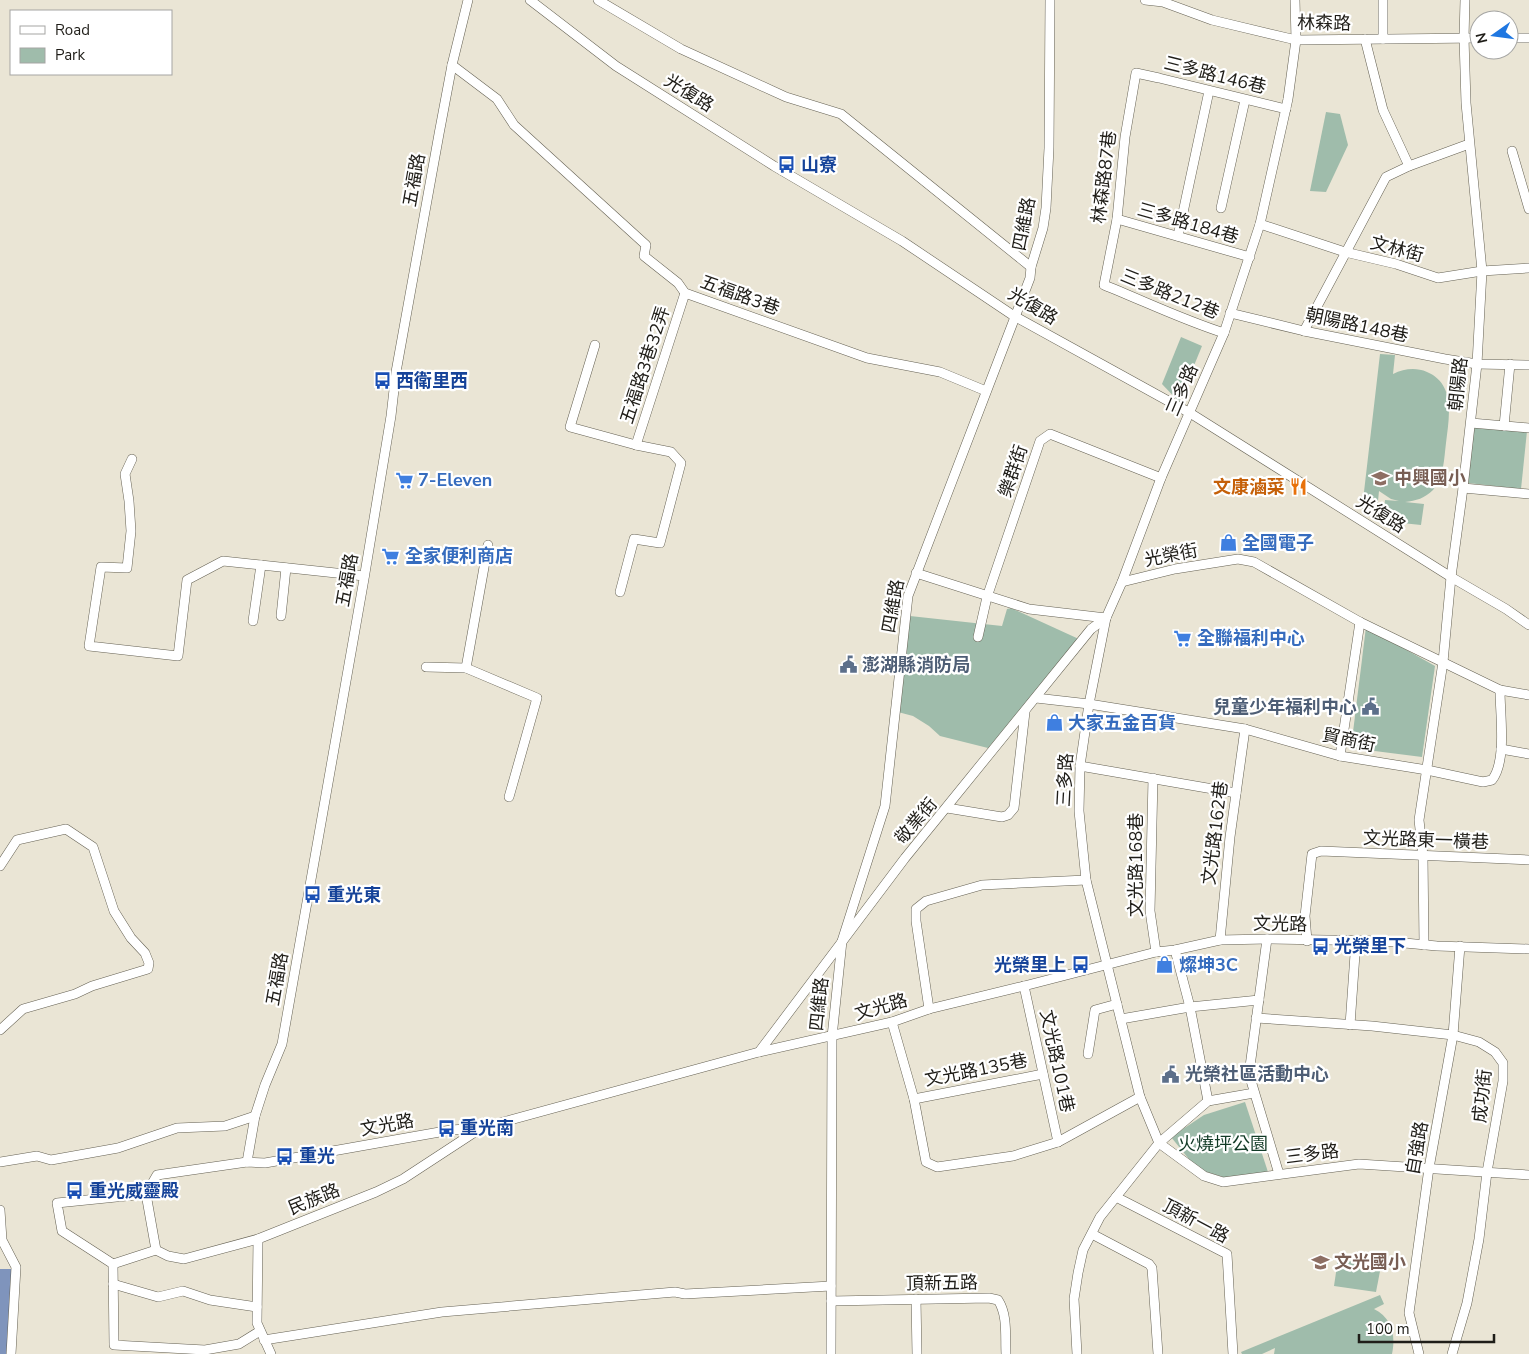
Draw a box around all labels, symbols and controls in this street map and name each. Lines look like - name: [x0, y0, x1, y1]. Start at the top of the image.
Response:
- legend: [10, 10, 172, 75]
- north arrow: [1469, 10, 1519, 60]
- street label: 林森路: [1297, 11, 1351, 35]
- text: Road: [55, 20, 90, 40]
- text: N: [1471, 31, 1492, 45]
- text: Park: [55, 45, 85, 65]
- street label: 三多路146巷: [1161, 51, 1269, 99]
- street label: 光復路: [660, 69, 718, 117]
- street label: 林森路87巷: [1086, 129, 1122, 225]
- street label: 五福路: [397, 151, 431, 209]
- place label: 山寮: [801, 153, 837, 177]
- bus stop icon: 山寮: [777, 155, 797, 175]
- street label: 四維路: [1007, 195, 1041, 253]
- street label: 三多路184巷: [1135, 197, 1241, 249]
- street label: 文林街: [1368, 230, 1426, 268]
- street label: 三多路212巷: [1117, 263, 1223, 325]
- street label: 五福路3巷: [697, 270, 783, 320]
- street label: 光復路: [1004, 282, 1062, 330]
- street label: 朝陽路148巷: [1303, 302, 1411, 348]
- street label: 五福路3巷32弄: [615, 303, 675, 427]
- street label: 朝陽路: [1443, 356, 1473, 412]
- street label: 三多路: [1160, 360, 1204, 420]
- place label: 西衛里西: [396, 369, 468, 393]
- bus stop icon: 西衛里西: [372, 371, 392, 391]
- street label: 樂群街: [993, 442, 1033, 500]
- place label: 中興國小: [1394, 466, 1466, 490]
- place label: 7-Eleven: [418, 468, 492, 492]
- school or university icon: 中興國小: [1370, 468, 1390, 488]
- supermarket icon: 7-Eleven: [394, 470, 414, 490]
- place label: 文康滷菜: [1213, 475, 1285, 499]
- restaurant icon: 文康滷菜: [1289, 477, 1309, 497]
- street label: 光復路: [1352, 490, 1410, 538]
- place label: 全國電子: [1242, 531, 1314, 555]
- shop icon: 全國電子: [1218, 533, 1238, 553]
- street label: 光榮街: [1142, 538, 1200, 572]
- place label: 全家便利商店: [405, 544, 513, 568]
- supermarket icon: 全家便利商店: [381, 546, 401, 566]
- street label: 五福路: [330, 551, 364, 609]
- street label: 四維路: [876, 577, 910, 635]
- place label: 全聯福利中心: [1197, 626, 1305, 650]
- supermarket icon: 全聯福利中心: [1173, 628, 1193, 648]
- place label: 澎湖縣消防局: [862, 653, 970, 677]
- public building icon: 澎湖縣消防局: [838, 655, 858, 675]
- place label: 兒童少年福利中心: [1213, 695, 1357, 719]
- public building icon: 兒童少年福利中心: [1361, 697, 1381, 717]
- place label: 大家五金百貨: [1068, 711, 1176, 735]
- shop icon: 大家五金百貨: [1044, 713, 1064, 733]
- street label: 貿商街: [1320, 723, 1378, 757]
- street label: 三多路: [1052, 752, 1078, 808]
- street label: 文光路162巷: [1197, 780, 1233, 886]
- street label: 敬業街: [889, 793, 943, 849]
- street label: 文光路168巷: [1124, 813, 1148, 917]
- street label: 文光路東一橫巷: [1363, 826, 1489, 854]
- place label: 重光東: [327, 883, 381, 907]
- bus stop icon: 重光東: [303, 885, 323, 905]
- street label: 文光路: [1253, 912, 1307, 936]
- place label: 光榮里下: [1334, 934, 1406, 958]
- bus stop icon: 光榮里下: [1310, 936, 1330, 956]
- street label: 五福路: [260, 950, 294, 1008]
- place label: 光榮里上: [994, 953, 1066, 977]
- place label: 燦坤3C: [1179, 953, 1238, 977]
- bus stop icon: 光榮里上: [1070, 955, 1090, 975]
- shop icon: 燦坤3C: [1155, 955, 1175, 975]
- street label: 四維路: [804, 976, 834, 1032]
- street label: 文光路: [852, 988, 910, 1026]
- street label: 文光路101巷: [1034, 1007, 1080, 1115]
- street label: 文光路135巷: [922, 1048, 1030, 1092]
- place label: 光榮社區活動中心: [1185, 1062, 1329, 1086]
- public building icon: 光榮社區活動中心: [1161, 1064, 1181, 1084]
- street label: 成功街: [1467, 1068, 1497, 1124]
- street label: 文光路: [358, 1108, 416, 1142]
- place label: 重光南: [460, 1116, 514, 1140]
- bus stop icon: 重光南: [436, 1118, 456, 1138]
- street label: 自強路: [1400, 1119, 1434, 1177]
- park label: 火燒坪公園: [1178, 1132, 1268, 1156]
- street label: 三多路: [1284, 1139, 1340, 1169]
- place label: 重光: [299, 1144, 335, 1168]
- bus stop icon: 重光: [275, 1146, 295, 1166]
- street label: 民族路: [284, 1178, 344, 1220]
- place label: 重光威靈殿: [89, 1179, 179, 1203]
- bus stop icon: 重光威靈殿: [65, 1181, 85, 1201]
- street label: 頂新一路: [1159, 1194, 1233, 1248]
- place label: 文光國小: [1334, 1250, 1406, 1274]
- school or university icon: 文光國小: [1310, 1252, 1330, 1272]
- street label: 頂新五路: [906, 1270, 978, 1296]
- scale bar: [1359, 1312, 1494, 1344]
- text: 100 m: [1366, 1319, 1410, 1339]

